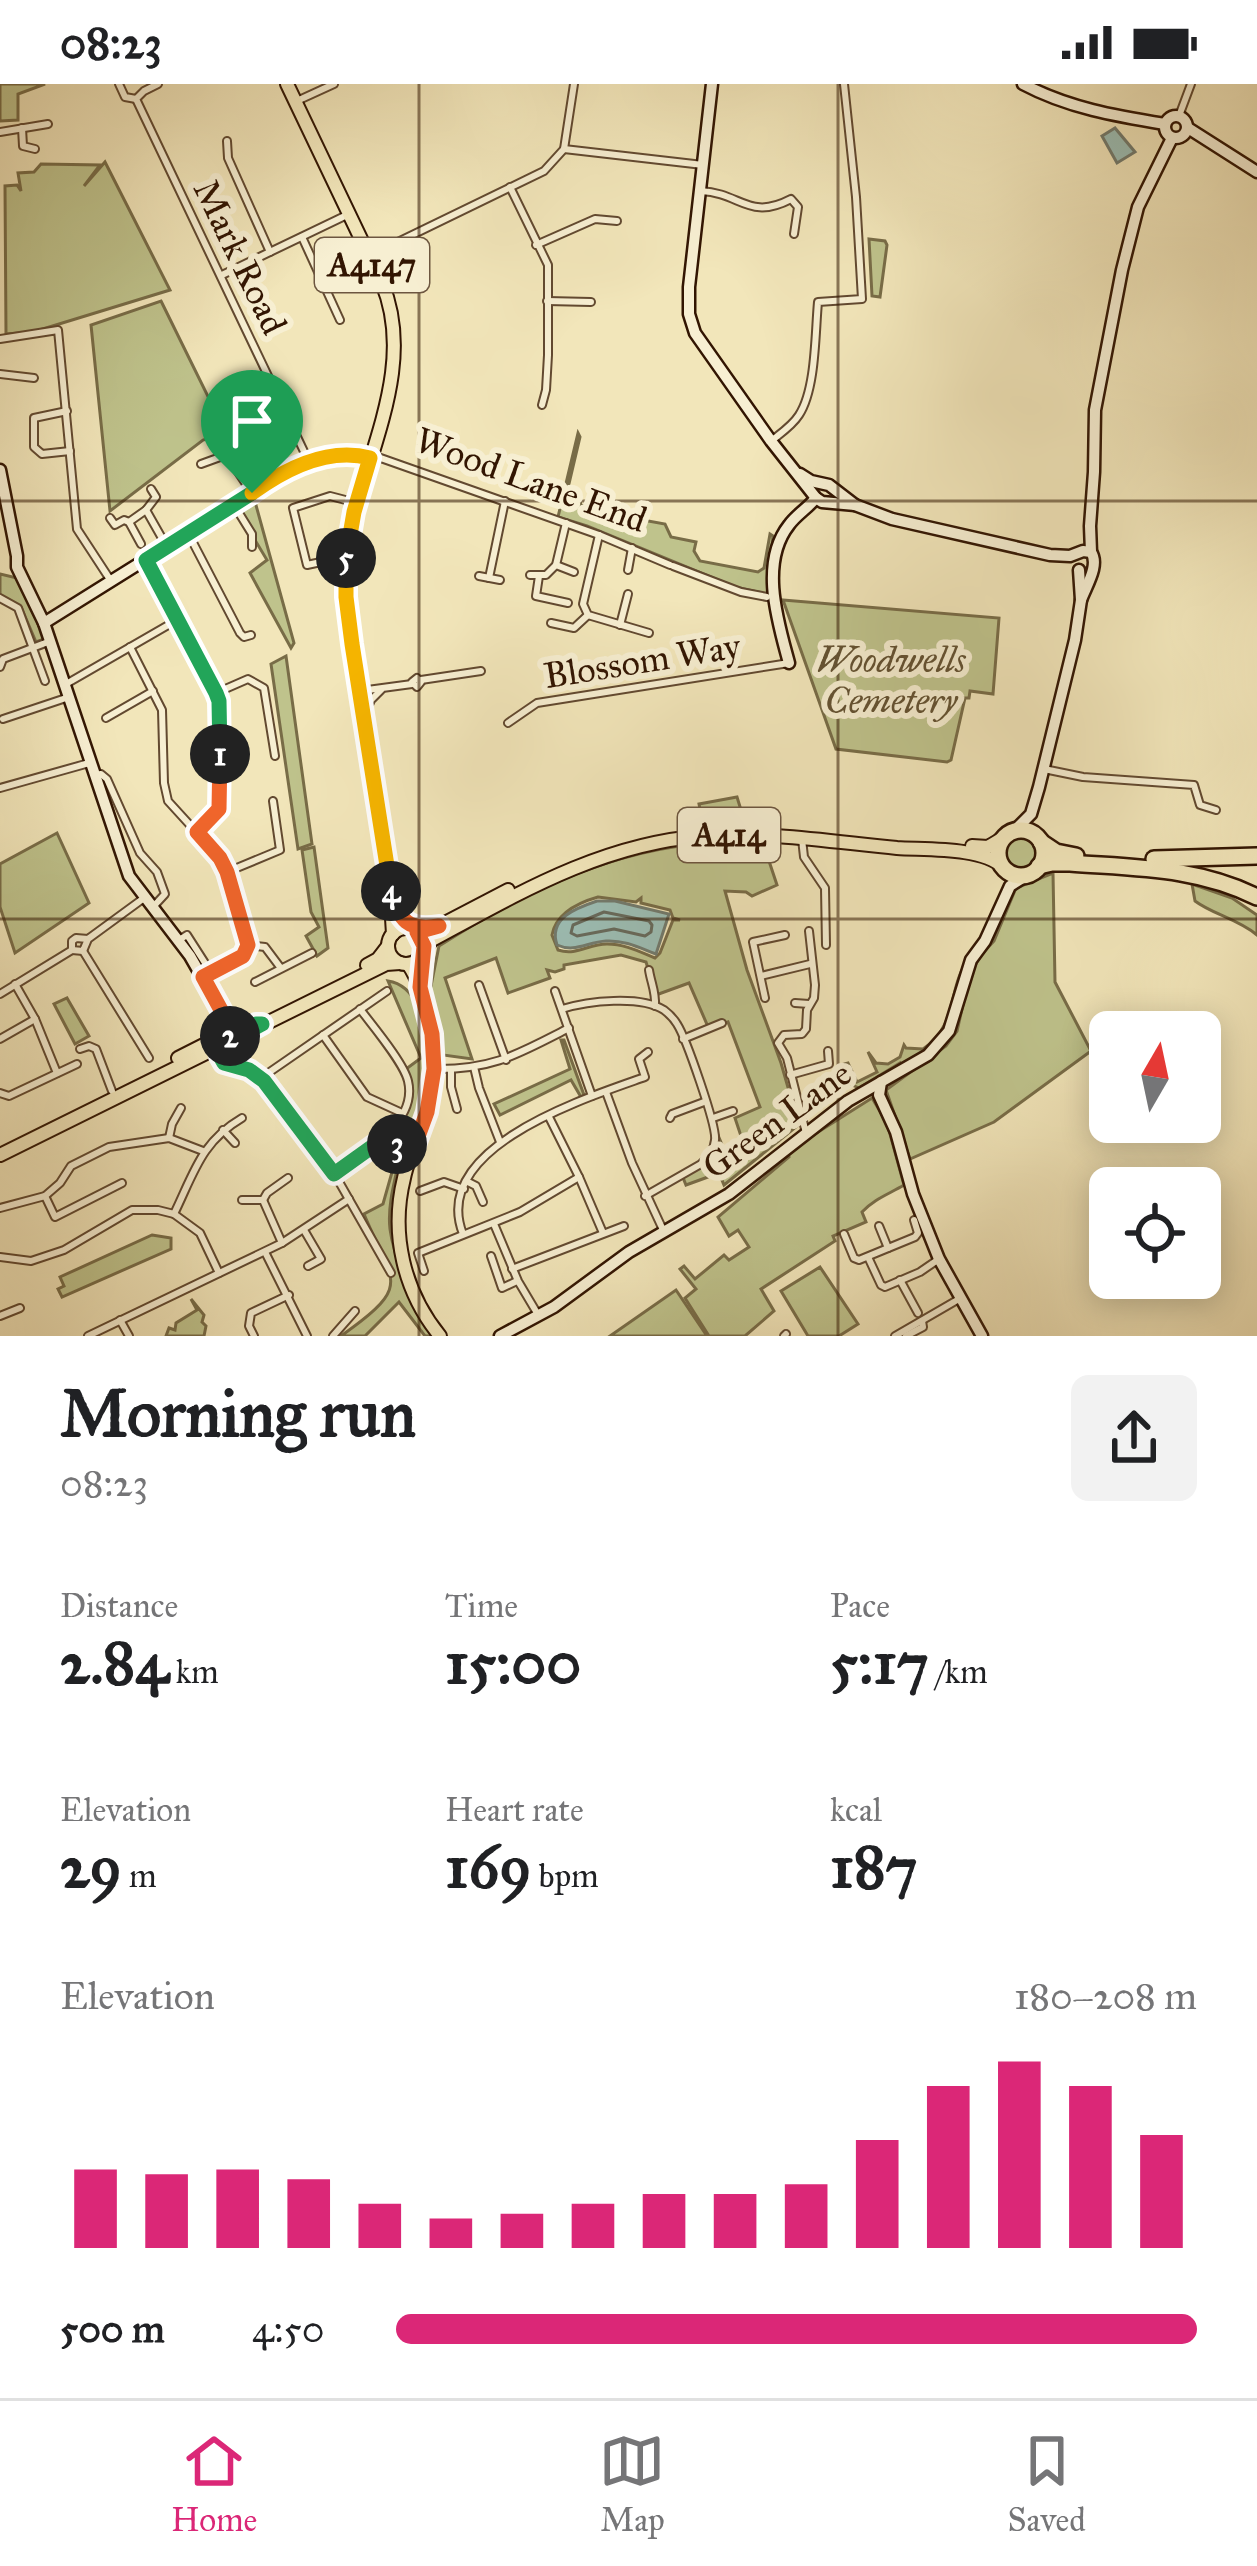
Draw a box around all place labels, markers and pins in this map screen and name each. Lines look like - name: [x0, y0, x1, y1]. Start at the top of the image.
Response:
- pin: [201, 370, 303, 493]
- pin: 5: [316, 528, 376, 588]
- pin: 1: [190, 724, 250, 784]
- pin: 4: [361, 861, 421, 921]
- pin: 2: [200, 1006, 260, 1066]
- pin: 3: [367, 1114, 427, 1174]

